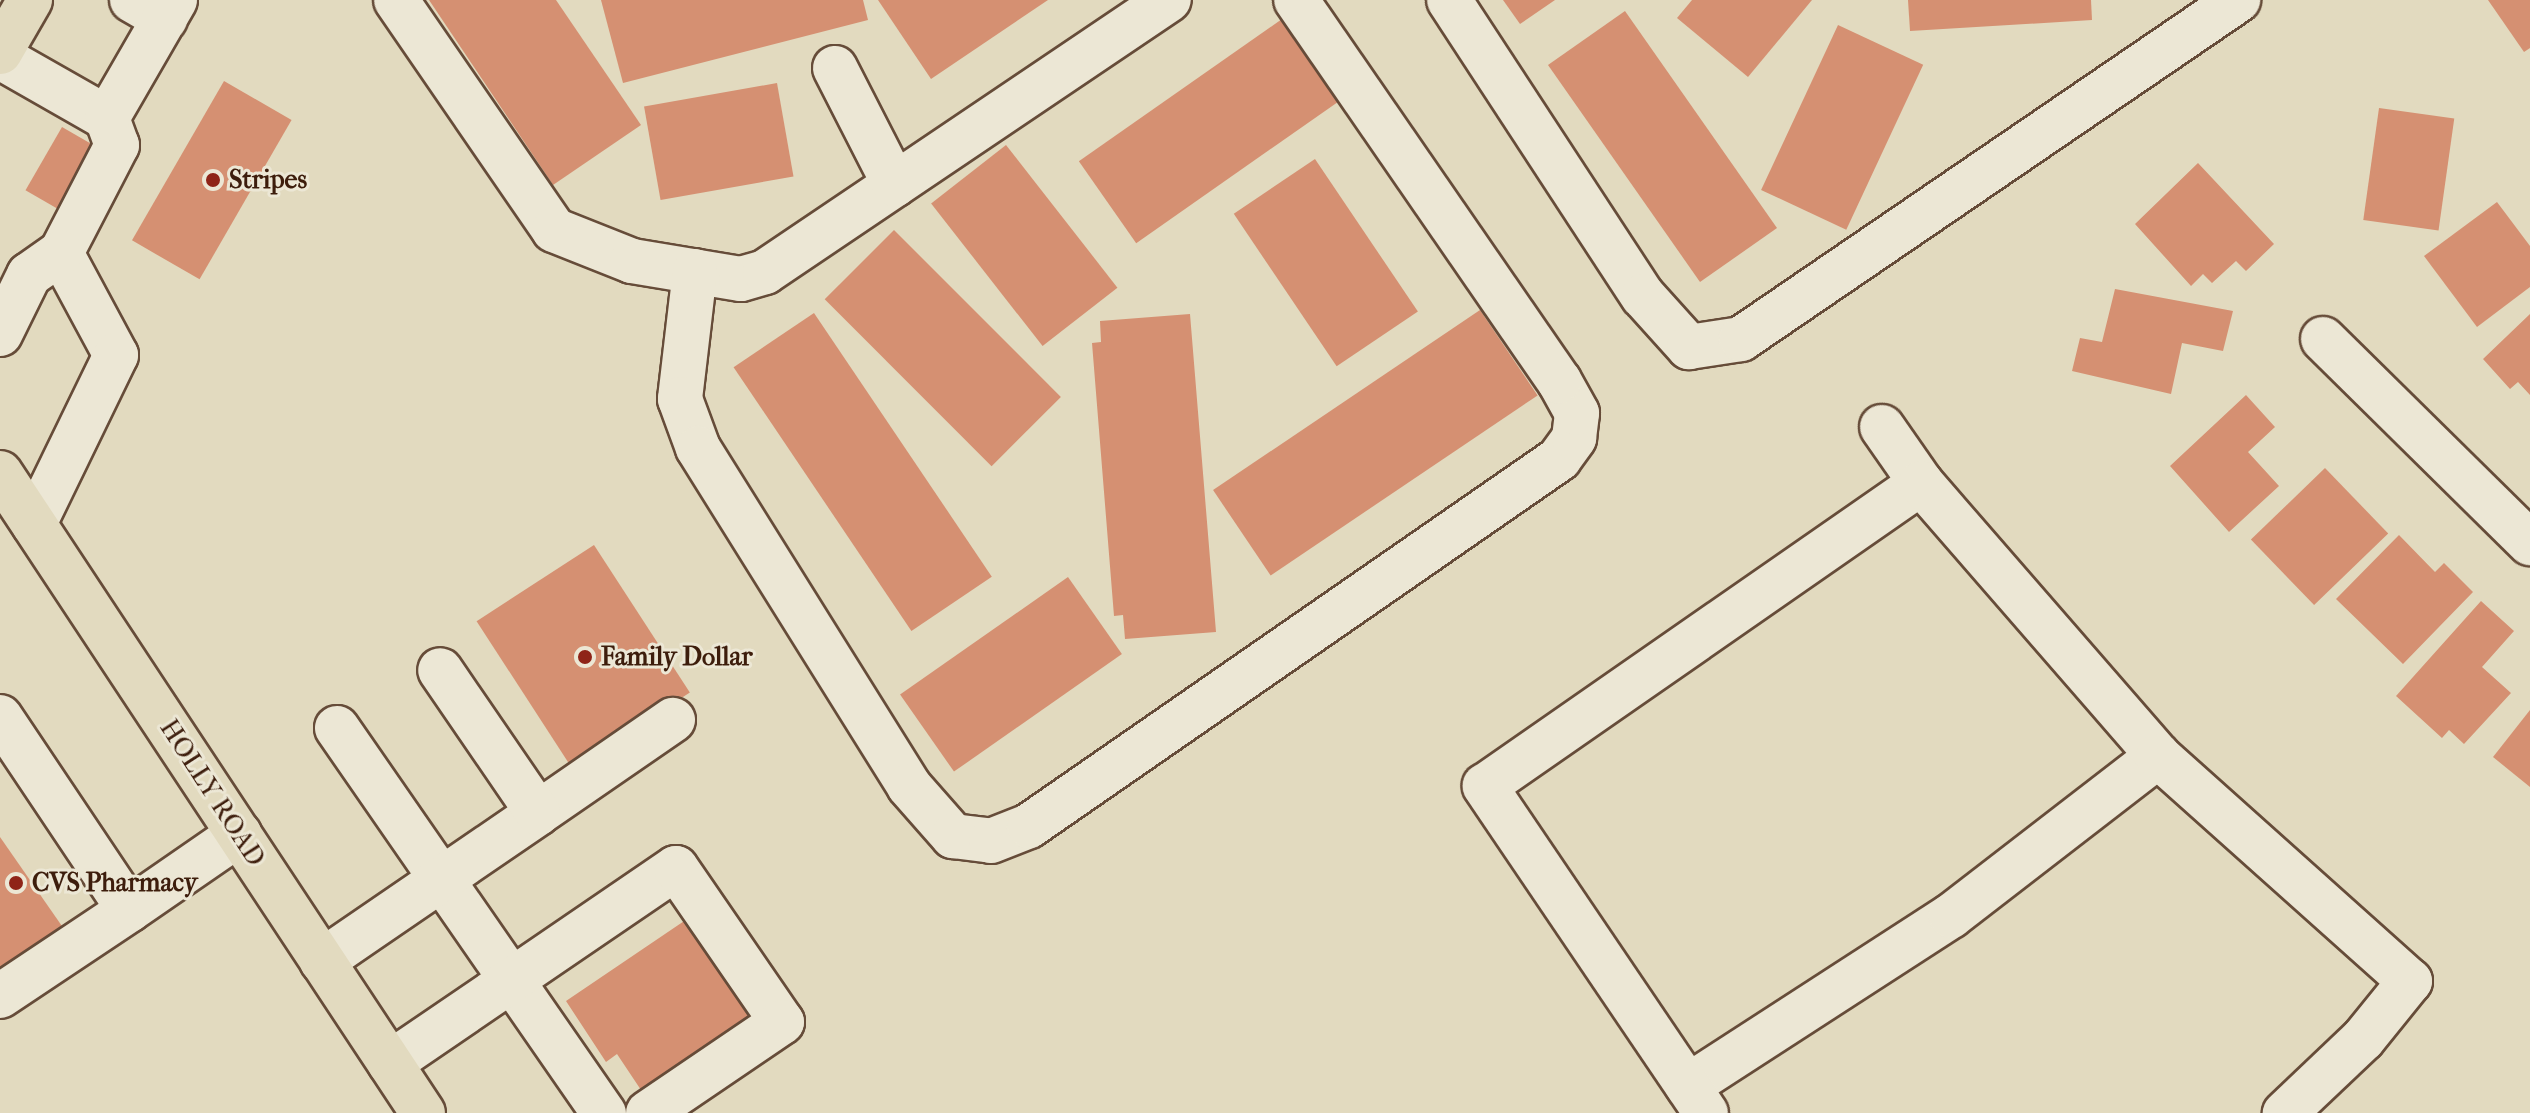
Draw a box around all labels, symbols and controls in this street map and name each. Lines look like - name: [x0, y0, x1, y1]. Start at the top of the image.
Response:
- place label: Stripes: [229, 164, 307, 196]
- marker: Stripes: [204, 171, 222, 189]
- place label: Family Dollar: [601, 641, 753, 673]
- marker: Family Dollar: [576, 648, 594, 666]
- street label: HOLLY ROAD: [153, 714, 271, 872]
- place label: CVS Pharmacy: [32, 867, 198, 899]
- marker: CVS Pharmacy: [7, 874, 25, 892]

